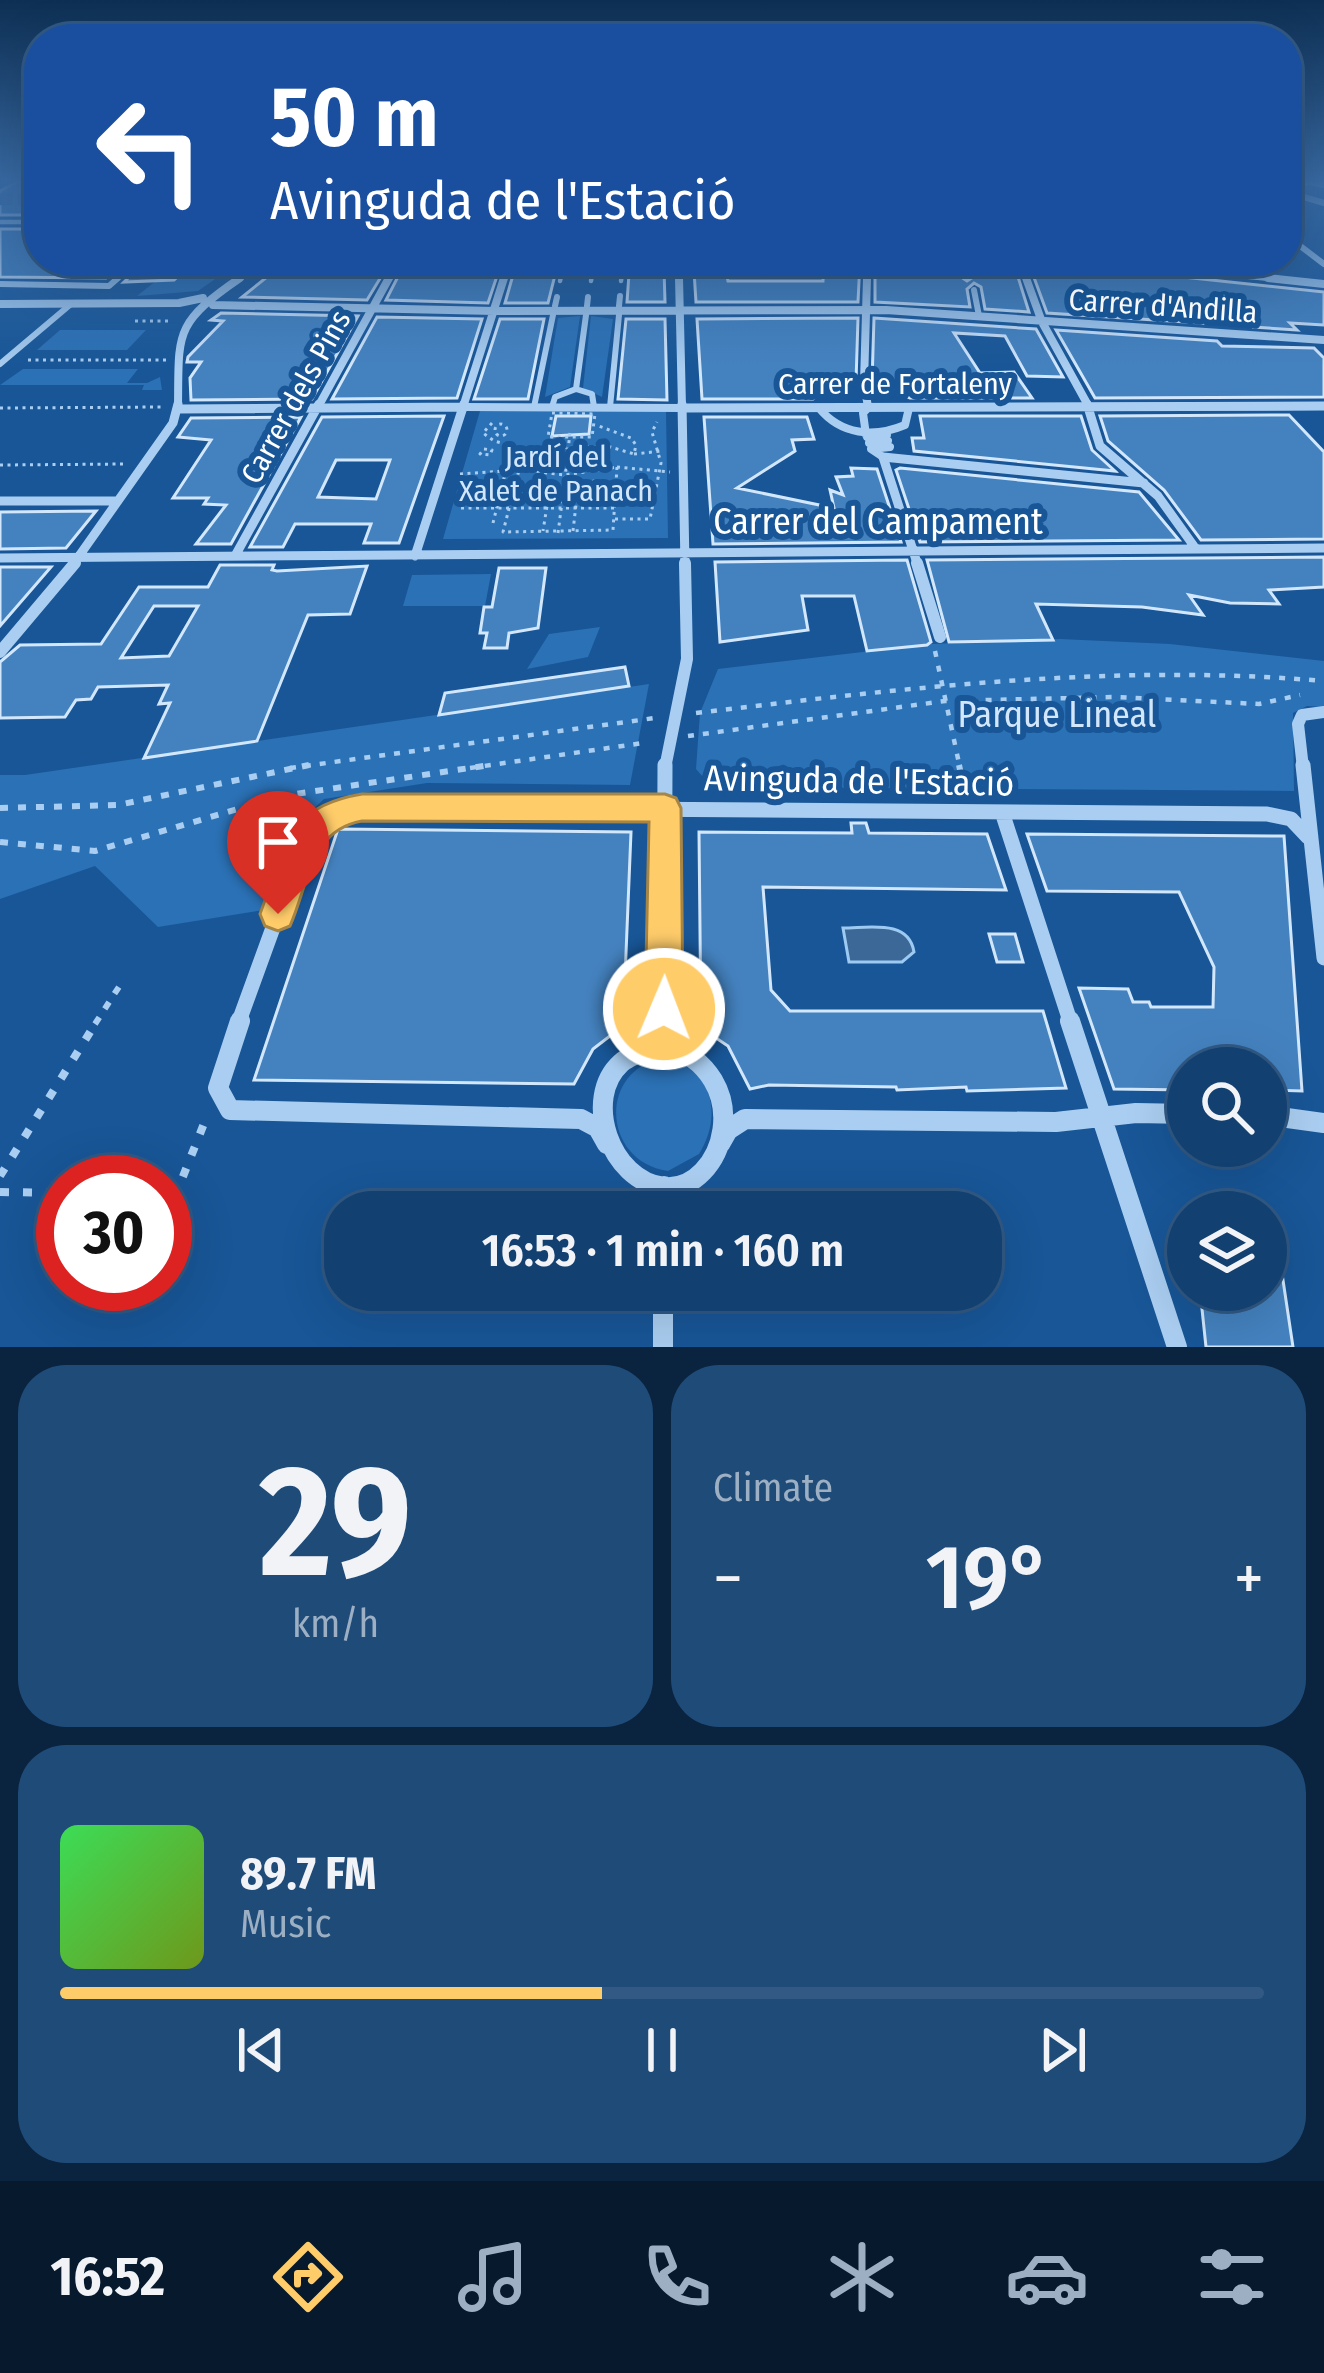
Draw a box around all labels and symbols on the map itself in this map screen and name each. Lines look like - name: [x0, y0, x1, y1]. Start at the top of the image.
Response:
- street label: Carrer d'Andilla: [1067, 281, 1259, 331]
- street label: Carrer dels Pins: [234, 304, 358, 490]
- street label: Carrer de Fortaleny: [778, 366, 1013, 402]
- park label: Jardí del Xalet de Panach: [459, 439, 653, 509]
- street label: Carrer del Campament: [713, 500, 1043, 544]
- park label: Parque Lineal: [958, 693, 1156, 737]
- street label: Avinguda de l'Estació: [704, 756, 1014, 806]
- pin: [227, 791, 329, 914]
- position arrow: [601, 946, 727, 1072]
- speed limit sign: 30: [36, 1155, 192, 1311]

